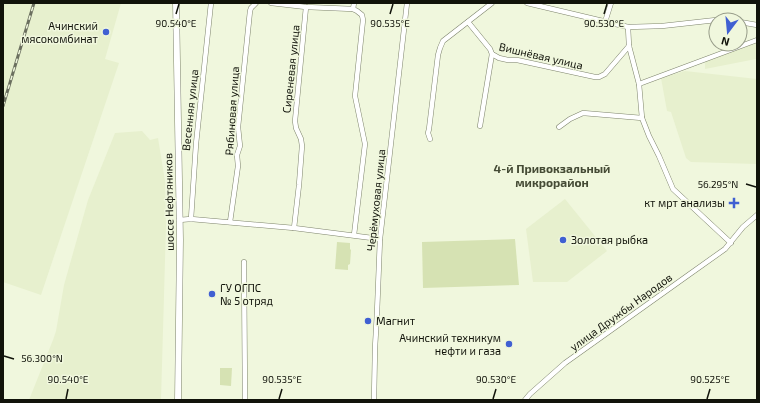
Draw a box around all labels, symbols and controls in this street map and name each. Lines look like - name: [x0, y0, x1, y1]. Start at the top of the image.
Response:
- north arrow: [708, 12, 748, 52]
- text: 90.540°E: [156, 17, 197, 29]
- text: 90.535°E: [370, 17, 410, 29]
- text: 90.530°E: [584, 17, 625, 29]
- place label: Ачинский мясокомбинат: [21, 19, 99, 45]
- street label: Сиреневая улица: [279, 24, 303, 114]
- marker: Ачинский мясокомбинат: [101, 27, 111, 37]
- text: N: [719, 35, 731, 49]
- street label: Вишнёвая улица: [498, 40, 584, 72]
- street label: Рябиновая улица: [222, 66, 242, 156]
- street label: Весенняя улица: [179, 69, 201, 151]
- street label: Черёмуховая улица: [364, 148, 388, 252]
- street label: шоссе Нефтяников: [161, 153, 176, 251]
- district label: 4-й Привокзальный микрорайон: [494, 161, 610, 189]
- text: 56.295°N: [698, 178, 738, 190]
- place label: кт мрт анализы: [644, 196, 725, 209]
- marker: кт мрт анализы: [728, 197, 740, 209]
- place label: Золотая рыбка: [571, 233, 648, 246]
- marker: Золотая рыбка: [558, 235, 568, 245]
- street label: улица Дружбы Народов: [567, 270, 675, 354]
- place label: ГУ ОГПС № 5 отряд: [220, 281, 274, 307]
- marker: ГУ ОГПС № 5 отряд: [207, 289, 217, 299]
- place label: Магнит: [376, 314, 416, 327]
- marker: Магнит: [363, 316, 373, 326]
- place label: Ачинский техникум нефти и газа: [399, 331, 501, 357]
- marker: Ачинский техникум нефти и газа: [504, 339, 514, 349]
- text: 56.300°N: [21, 352, 63, 364]
- text: 90.540°E: [48, 373, 89, 385]
- text: 90.535°E: [262, 373, 302, 385]
- text: 90.530°E: [476, 373, 517, 385]
- text: 90.525°E: [690, 373, 730, 385]

